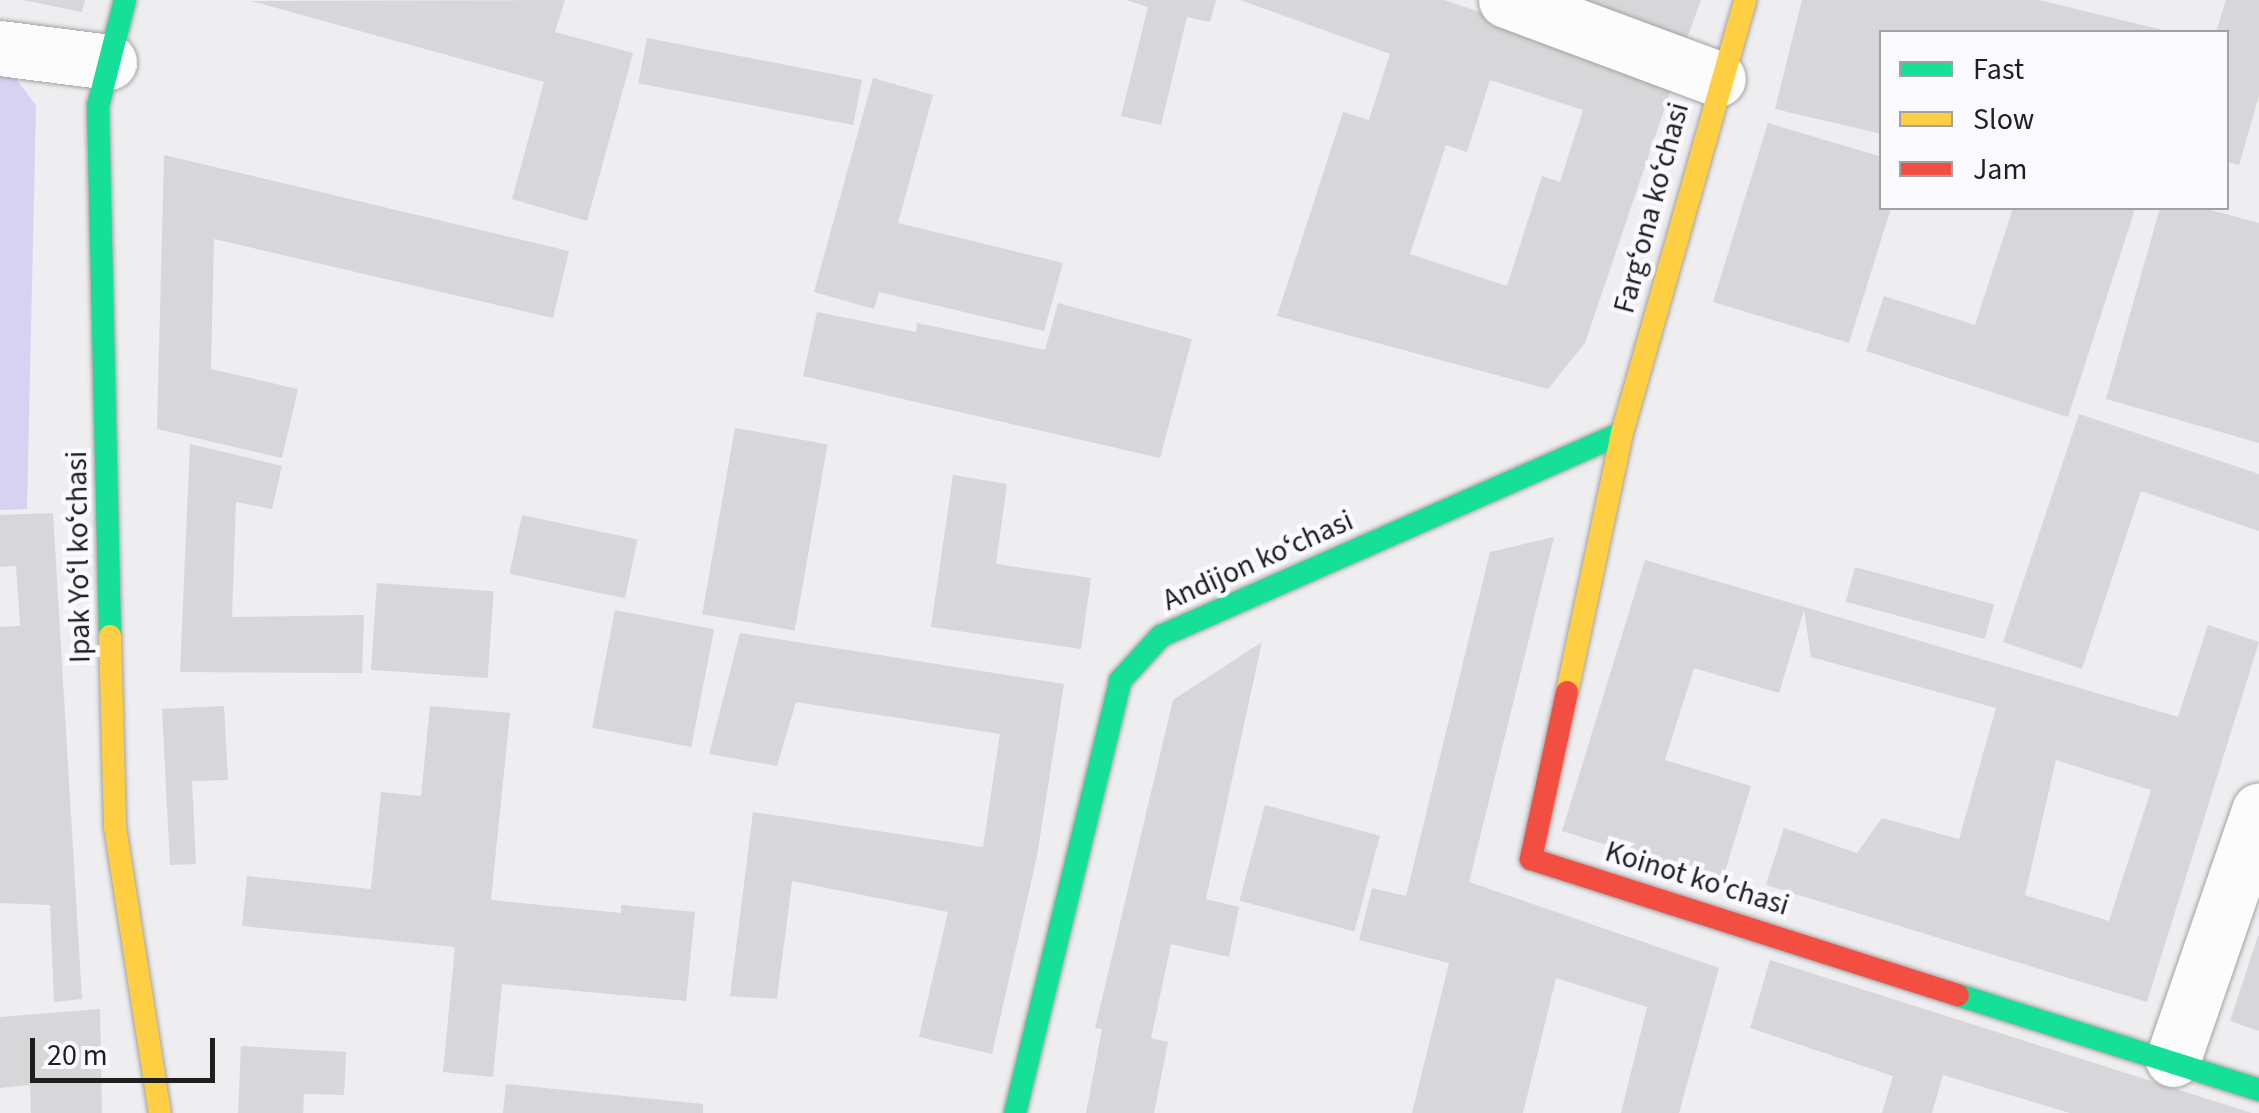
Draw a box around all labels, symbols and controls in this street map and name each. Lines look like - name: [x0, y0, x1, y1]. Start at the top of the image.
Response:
- legend: [1879, 30, 2229, 210]
- text: Fast: [1973, 48, 2024, 91]
- text: Slow: [1973, 98, 2034, 141]
- street label: Fargʻona koʻchasi: [1607, 99, 1697, 317]
- text: Jam: [1973, 148, 2027, 191]
- street label: Ipak Yoʻl koʻchasi: [59, 451, 99, 663]
- street label: Andijon koʻchasi: [1157, 503, 1359, 619]
- street label: Koinot ko'chasi: [1601, 834, 1793, 924]
- scale bar: [35, 1018, 220, 1080]
- text: 20 m: [47, 1034, 108, 1077]

